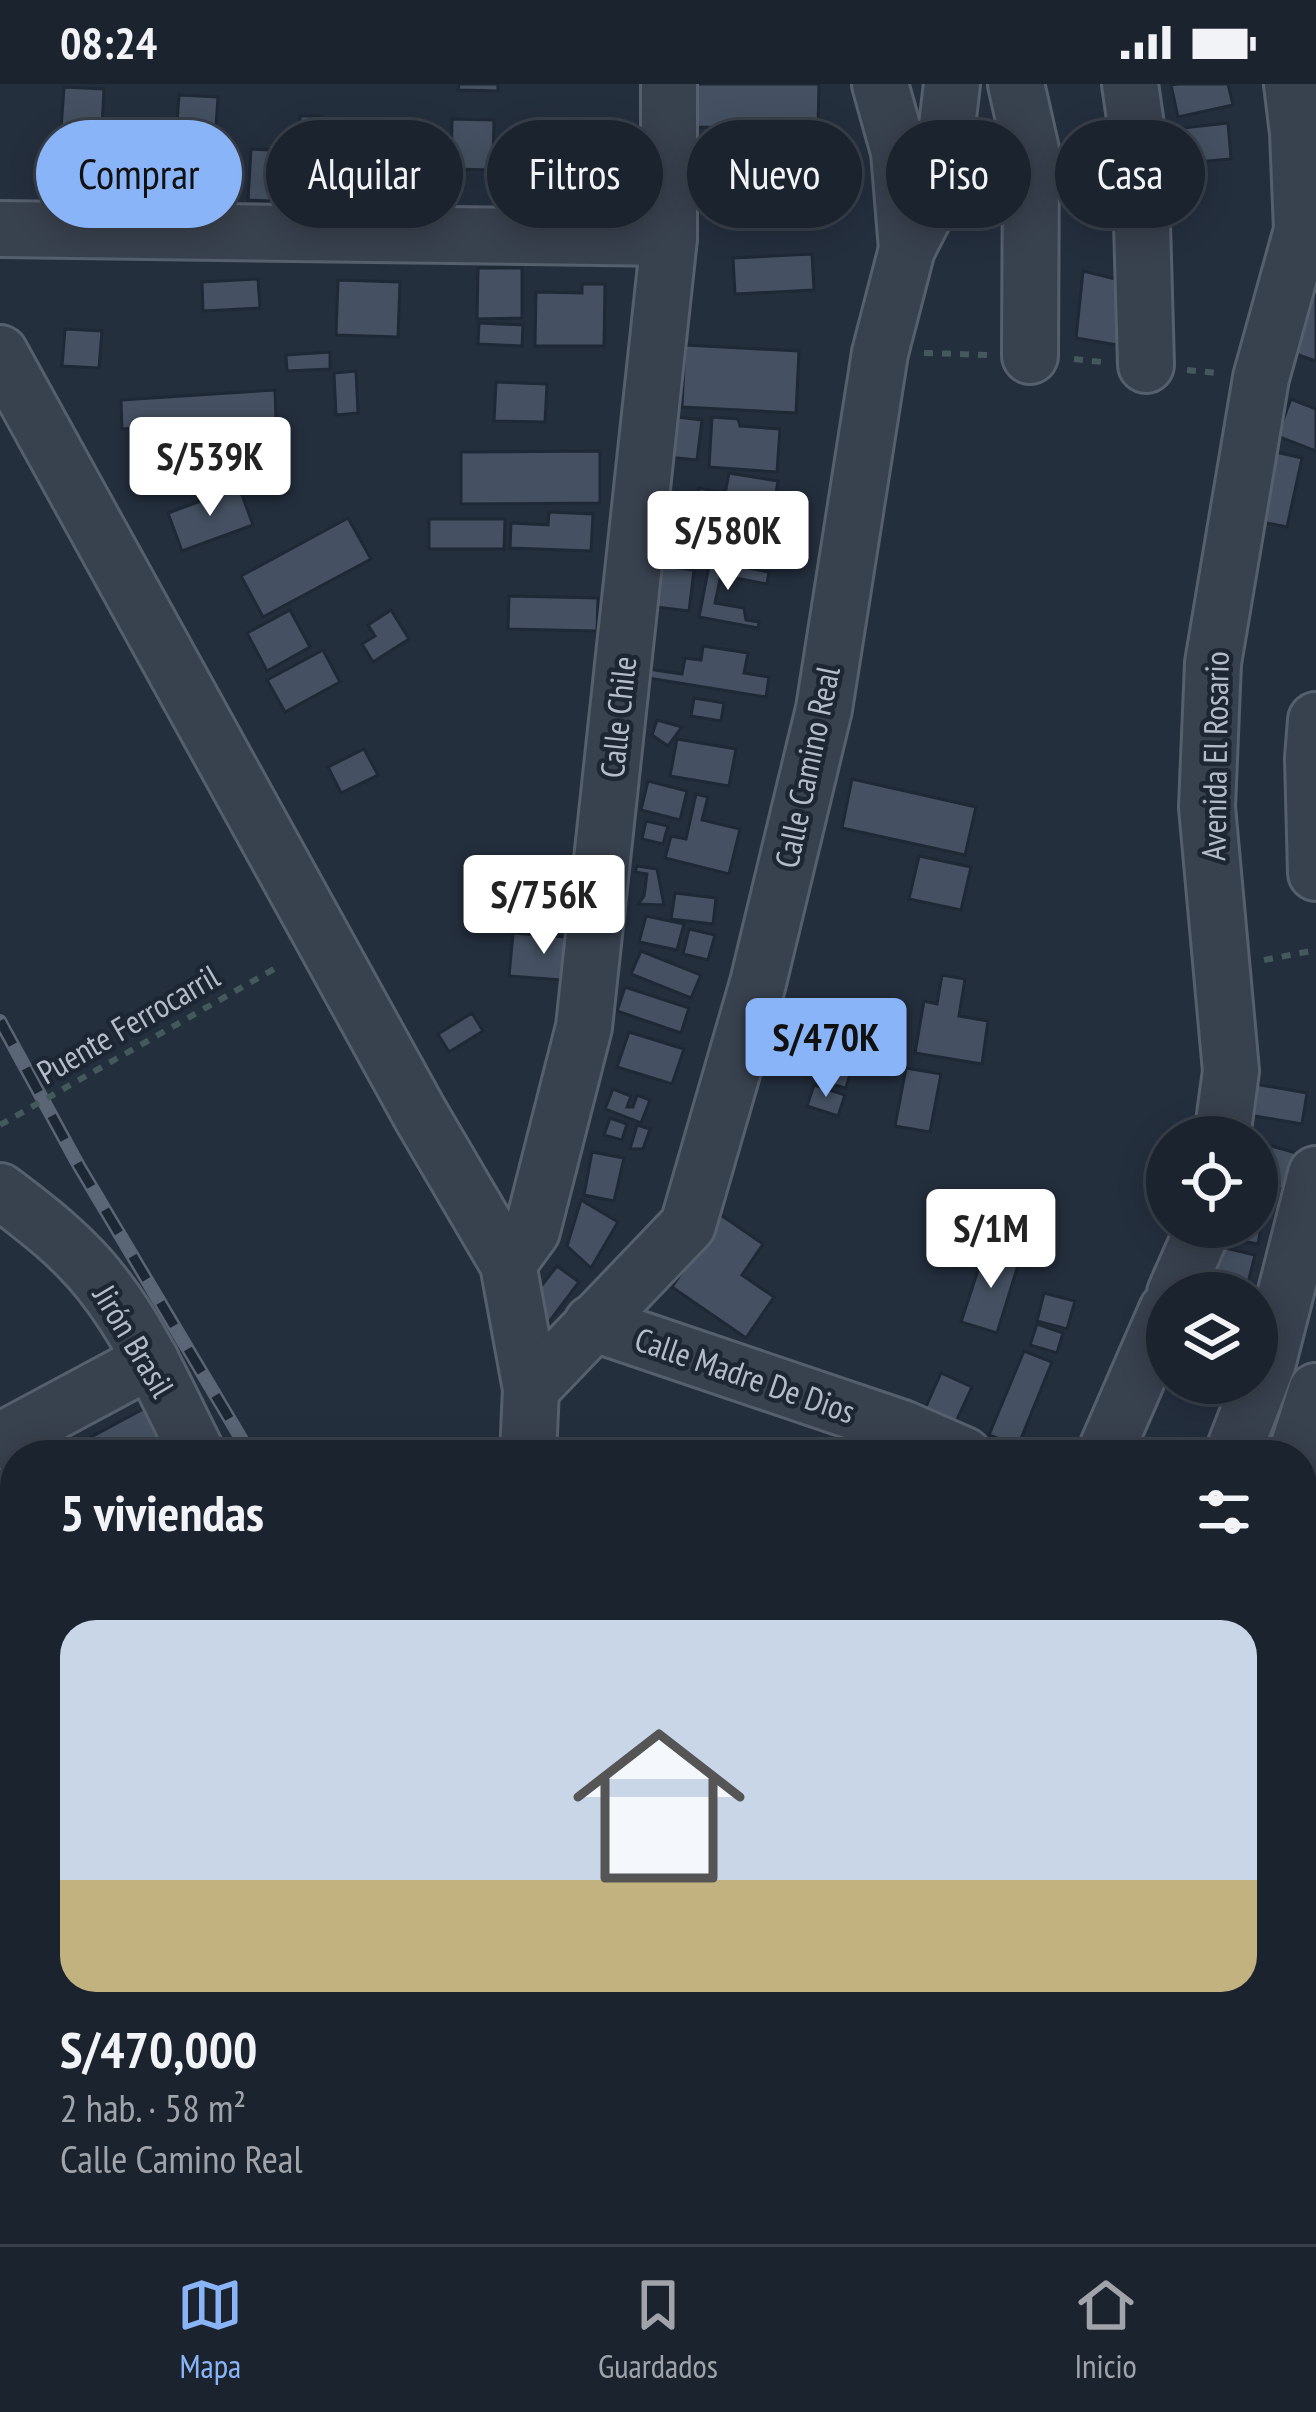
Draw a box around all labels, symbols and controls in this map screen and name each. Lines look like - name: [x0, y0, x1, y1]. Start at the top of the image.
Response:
- text: 08:24: [60, 13, 157, 71]
- chip: Comprar: [36, 120, 242, 228]
- chip: Alquilar: [266, 120, 463, 228]
- chip: Filtros: [487, 120, 663, 228]
- chip: Nuevo: [687, 120, 862, 228]
- chip: Piso: [886, 120, 1031, 228]
- chip: Casa: [1055, 120, 1205, 228]
- pin: S/539K: [112, 417, 308, 519]
- text: S/539K: [157, 430, 263, 481]
- pin: S/580K: [630, 491, 826, 593]
- text: S/580K: [675, 504, 781, 555]
- street label: Avenida El Rosario: [1191, 651, 1238, 861]
- street label: Calle Chile: [590, 654, 645, 780]
- street label: Calle Camino Real: [764, 662, 849, 872]
- pin: S/756K: [446, 855, 642, 957]
- text: S/756K: [491, 868, 597, 919]
- street label: Puente Ferrocarril: [29, 954, 227, 1093]
- pin: S/470K: [728, 998, 924, 1100]
- text: S/470K: [773, 1011, 879, 1062]
- map controls: [1146, 1116, 1278, 1404]
- button: locate: [1146, 1116, 1278, 1248]
- pin: S/1M: [920, 1189, 1062, 1291]
- text: S/1M: [953, 1202, 1029, 1253]
- button: layers: [1146, 1272, 1278, 1404]
- street label: Jirón Brasil: [84, 1276, 185, 1405]
- street label: Calle Madre De Dios: [629, 1317, 861, 1432]
- text: 5 viviendas: [60, 1479, 264, 1545]
- icon: filters: [1191, 1479, 1257, 1545]
- icon: home: [551, 1698, 767, 1914]
- text: S/470,000: [60, 2016, 257, 2082]
- text: 2 hab. · 58 m²: [60, 2082, 246, 2133]
- text: Calle Camino Real: [60, 2133, 303, 2184]
- tab: Mapa: [177, 2272, 243, 2387]
- tab: Guardados: [598, 2272, 718, 2387]
- tab: Inicio: [1073, 2272, 1139, 2387]

